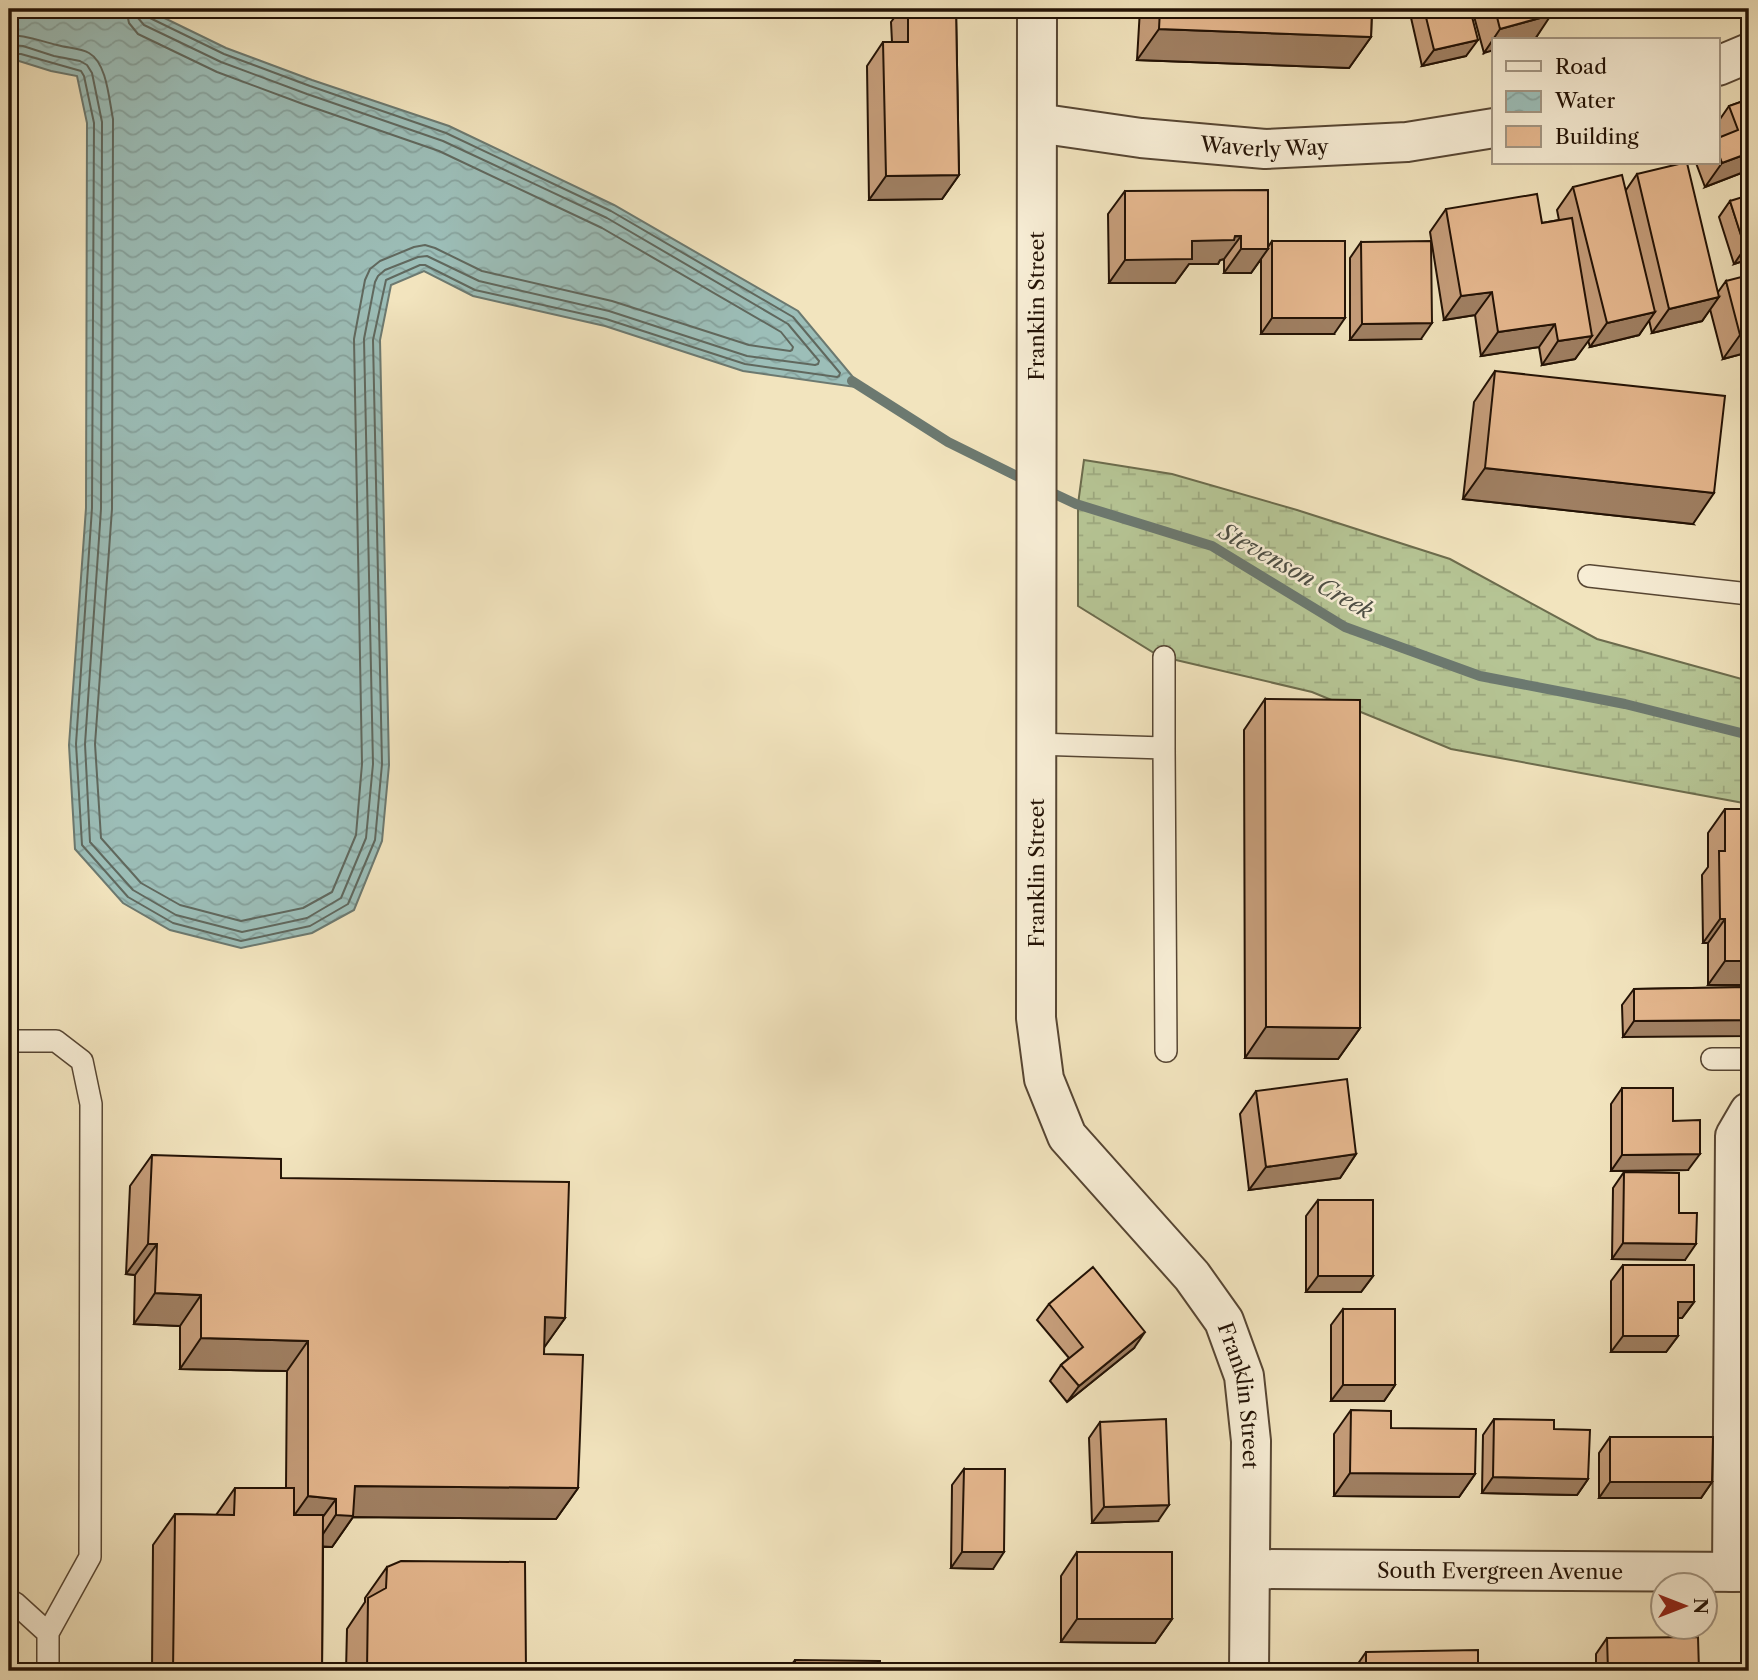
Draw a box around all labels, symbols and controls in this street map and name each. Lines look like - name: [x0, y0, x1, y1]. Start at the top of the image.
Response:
- legend: [1492, 38, 1720, 164]
- text: Road: [1555, 54, 1607, 79]
- text: Water: [1554, 88, 1615, 113]
- text: Building: [1555, 124, 1640, 149]
- street label: Waverly Way: [1198, 131, 1329, 162]
- street label: Franklin Street: [1024, 231, 1049, 381]
- water label: Stevenson Creek: [1212, 516, 1378, 625]
- street label: Franklin Street: [1024, 798, 1049, 948]
- street label: Franklin Street: [1213, 1319, 1264, 1470]
- street label: South Evergreen Avenue: [1377, 1557, 1623, 1584]
- north arrow: [1650, 1572, 1720, 1642]
- text: N: [1689, 1598, 1712, 1614]

